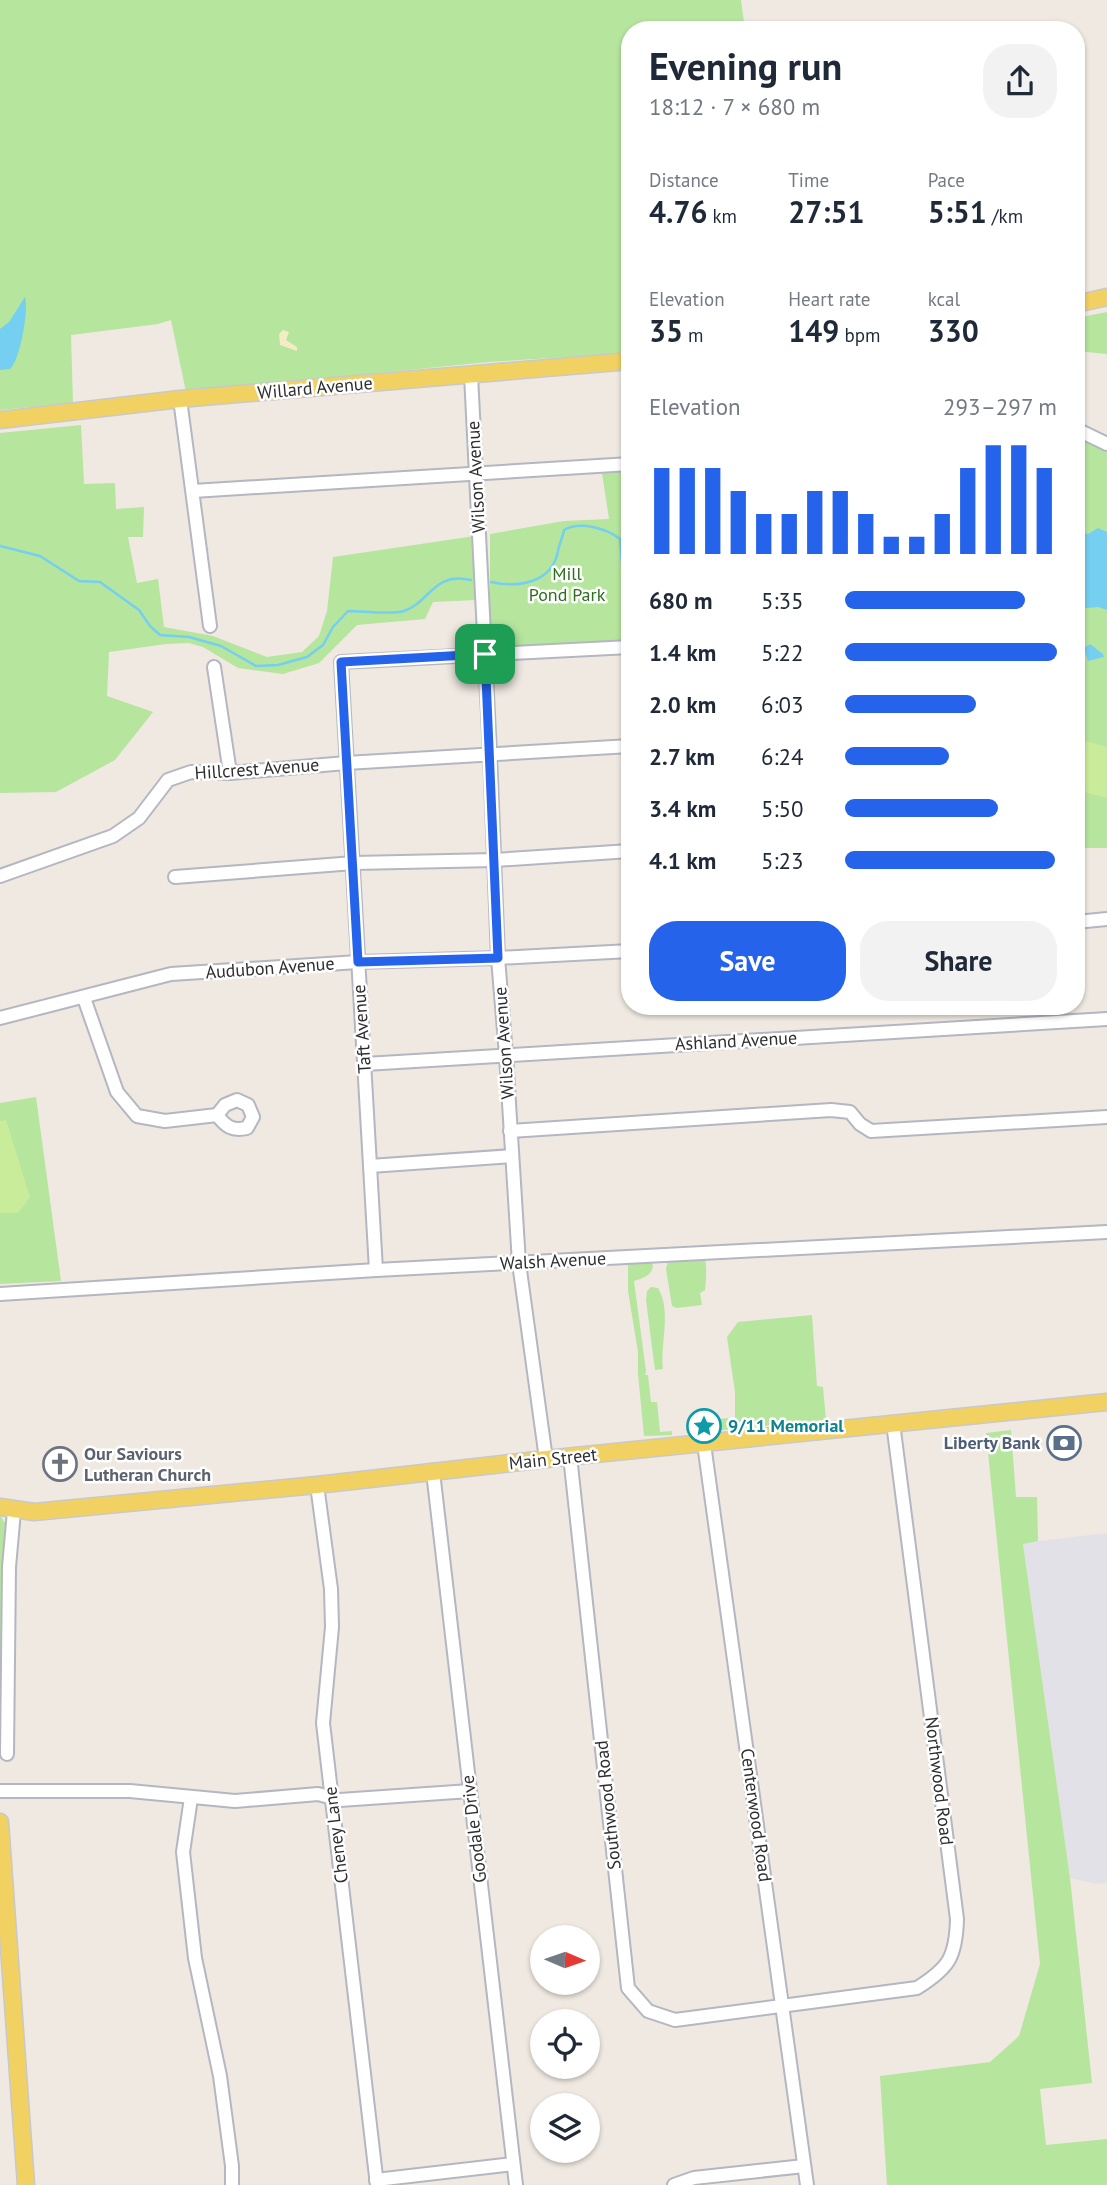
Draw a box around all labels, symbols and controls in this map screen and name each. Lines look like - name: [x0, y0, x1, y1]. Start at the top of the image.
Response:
- text: Evening run: [649, 41, 842, 90]
- button: share: [983, 44, 1057, 118]
- text: 18:12 · 7 × 680 m: [649, 92, 820, 121]
- text: Distance: [649, 168, 719, 192]
- text: Time: [788, 168, 829, 192]
- text: Pace: [928, 168, 965, 192]
- text: 4.76: [649, 192, 707, 231]
- text: 27:51: [788, 192, 864, 231]
- text: 5:51: [928, 192, 987, 231]
- text: km: [707, 204, 737, 228]
- text: /km: [987, 204, 1023, 228]
- text: Elevation: [649, 287, 725, 311]
- text: Heart rate: [788, 287, 870, 311]
- text: kcal: [928, 287, 960, 311]
- text: 35: [649, 311, 683, 350]
- text: 149: [788, 311, 839, 350]
- text: 330: [928, 311, 979, 350]
- text: m: [683, 323, 704, 347]
- text: bpm: [839, 323, 880, 347]
- street label: Willard Avenue: [256, 371, 373, 404]
- text: Elevation: [649, 392, 741, 421]
- text: 293–297 m: [943, 392, 1057, 421]
- street label: Wilson Avenue: [461, 420, 490, 534]
- park label: Mill Pond Park: [529, 562, 606, 606]
- text: 680 m: [649, 586, 712, 615]
- text: 5:35: [761, 586, 804, 615]
- pin: [455, 624, 515, 684]
- icon: arrive: [466, 635, 504, 673]
- text: 1.4 km: [649, 638, 716, 667]
- text: 5:22: [761, 638, 804, 667]
- text: 2.0 km: [649, 690, 716, 719]
- text: 6:03: [761, 690, 804, 719]
- text: 2.7 km: [649, 742, 715, 771]
- text: 6:24: [761, 742, 804, 771]
- street label: Hillcrest Avenue: [194, 753, 320, 784]
- text: 3.4 km: [649, 794, 716, 823]
- text: 5:50: [761, 794, 804, 823]
- text: 4.1 km: [649, 846, 716, 875]
- text: 5:23: [761, 846, 804, 875]
- button: Save: [649, 921, 846, 1001]
- button: Share: [860, 921, 1057, 1001]
- street label: Audubon Avenue: [205, 952, 335, 983]
- street label: Taft Avenue: [347, 984, 376, 1074]
- street label: Wilson Avenue: [488, 986, 519, 1100]
- street label: Ashland Avenue: [674, 1026, 798, 1055]
- street label: Walsh Avenue: [499, 1246, 607, 1275]
- place icon: 9/11 Memorial: [685, 1407, 723, 1445]
- place label: 9/11 Memorial: [728, 1414, 844, 1437]
- bank icon: Liberty Bank: [1045, 1424, 1083, 1462]
- place label: Liberty Bank: [944, 1431, 1040, 1454]
- place label: Our Saviours Lutheran Church: [84, 1442, 211, 1486]
- street label: Main Street: [508, 1442, 598, 1475]
- church icon: Our Saviours Lutheran Church: [41, 1445, 79, 1483]
- street label: Northwood Road: [920, 1715, 959, 1847]
- street label: Southwood Road: [589, 1739, 626, 1871]
- street label: Centerwood Road: [736, 1747, 777, 1883]
- street label: Goodale Drive: [455, 1774, 492, 1884]
- street label: Cheney Lane: [318, 1785, 353, 1885]
- north arrow: [530, 1925, 600, 1995]
- map controls: [530, 1925, 600, 2163]
- button: locate: [530, 2009, 600, 2079]
- button: layers: [530, 2093, 600, 2163]

